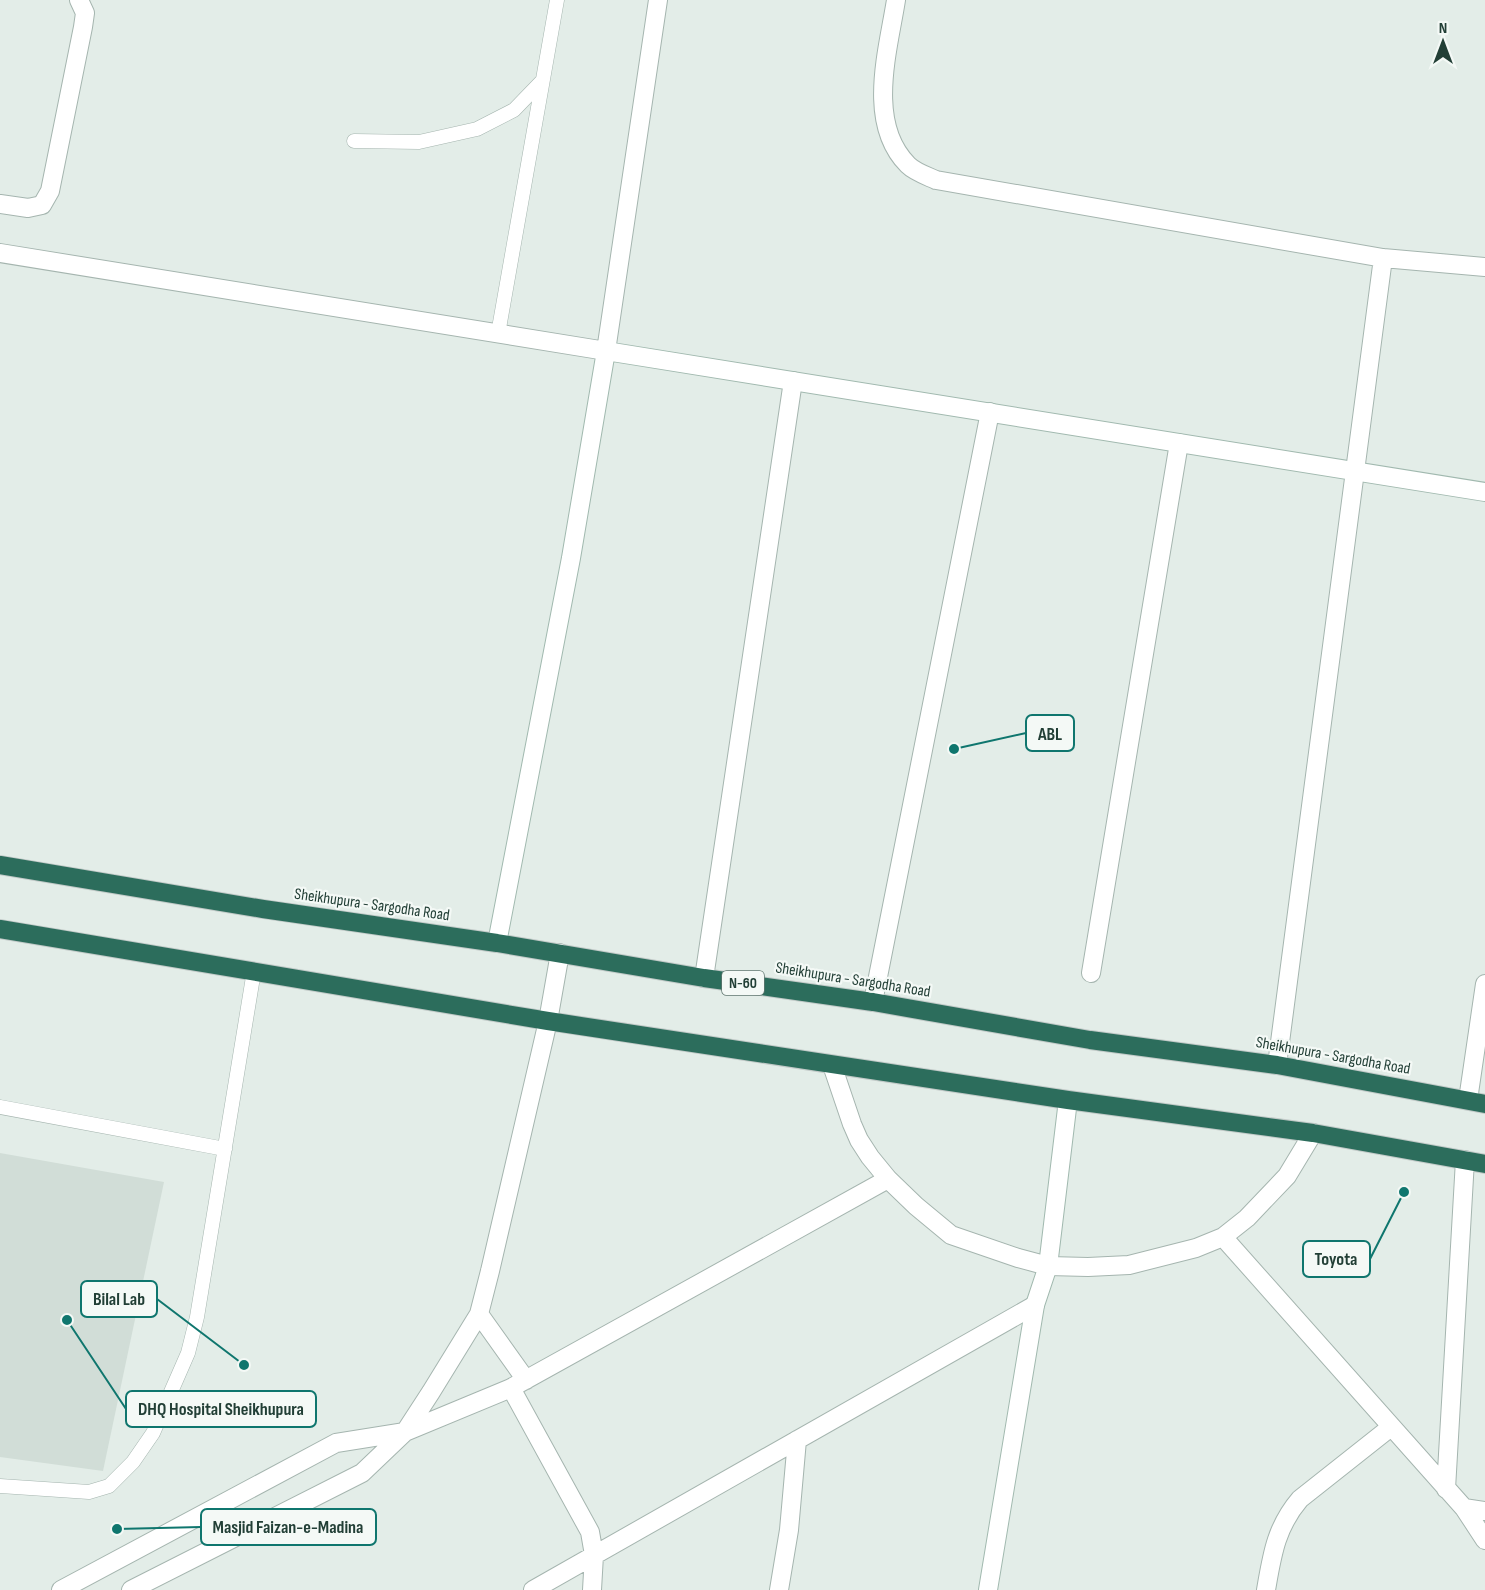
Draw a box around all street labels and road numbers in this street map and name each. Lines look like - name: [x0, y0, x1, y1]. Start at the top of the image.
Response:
- street label: Sheikhupura - Sargodha Road: [293, 885, 451, 925]
- street label: Sheikhupura - Sargodha Road: [774, 958, 932, 1002]
- road number: N-60: [722, 971, 764, 995]
- street label: Sheikhupura - Sargodha Road: [1254, 1033, 1412, 1079]

